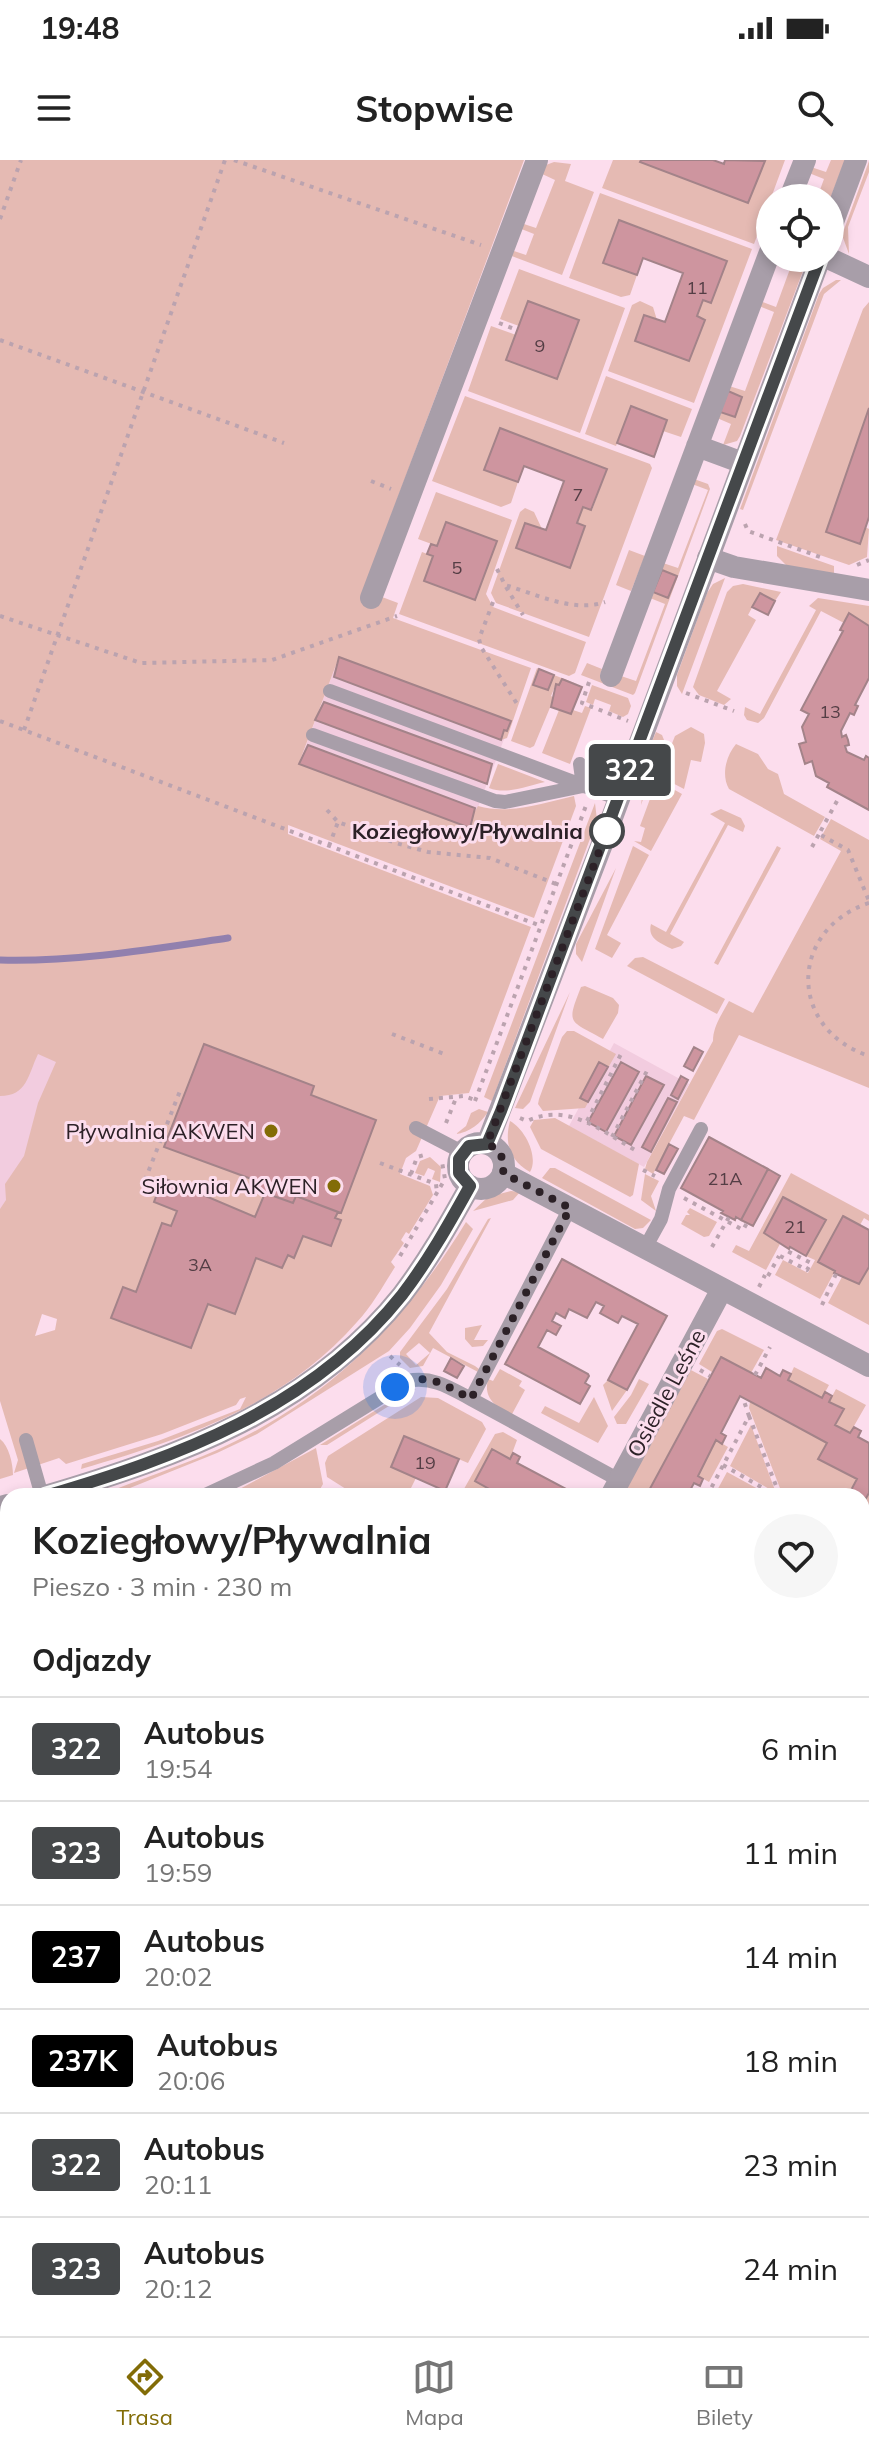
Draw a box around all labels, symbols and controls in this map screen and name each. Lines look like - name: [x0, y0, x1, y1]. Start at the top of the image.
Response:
- text: 19:48: [40, 9, 119, 47]
- icon: menu: [32, 86, 76, 130]
- text: Stopwise: [355, 86, 514, 131]
- icon: search: [793, 86, 837, 130]
- map controls: [756, 184, 844, 272]
- button: locate: [756, 184, 844, 272]
- house number: 11: [686, 276, 708, 299]
- house number: 9: [535, 334, 545, 357]
- house number: 7: [573, 483, 583, 506]
- house number: 5: [452, 556, 463, 579]
- house number: 13: [819, 700, 841, 723]
- line badge: 322: [584, 744, 676, 796]
- text: 322: [605, 752, 655, 787]
- marker: Koziegłowy/Pływalnia: [590, 814, 624, 848]
- place label: Koziegłowy/Pływalnia: [352, 817, 583, 845]
- place label: Pływalnia AKWEN: [65, 1117, 255, 1145]
- marker: Pływalnia AKWEN: [262, 1122, 280, 1140]
- house number: 21A: [708, 1167, 742, 1190]
- place label: Siłownia AKWEN: [142, 1172, 318, 1200]
- marker: Siłownia AKWEN: [325, 1177, 343, 1195]
- house number: 21: [784, 1215, 806, 1238]
- house number: 3A: [188, 1253, 212, 1276]
- street label: Osiedle Leśne: [621, 1324, 711, 1462]
- your location: [375, 1367, 415, 1407]
- house number: 19: [414, 1451, 436, 1474]
- button: heart: [754, 1514, 838, 1598]
- text: Koziegłowy/Pływalnia: [32, 1516, 431, 1564]
- text: Pieszo · 3 min · 230 m: [32, 1570, 292, 1603]
- text: Odjazdy: [32, 1641, 151, 1679]
- text: Autobus: [144, 1714, 265, 1752]
- text: 6 min: [761, 1730, 838, 1768]
- text: 322: [51, 1731, 101, 1766]
- text: 19:54: [144, 1752, 212, 1785]
- text: Autobus: [144, 1818, 265, 1856]
- text: 11 min: [743, 1834, 838, 1872]
- text: 323: [51, 1835, 101, 1870]
- text: 19:59: [144, 1856, 212, 1889]
- text: Autobus: [144, 1922, 265, 1960]
- text: 14 min: [743, 1938, 838, 1976]
- text: 237: [51, 1939, 101, 1974]
- text: 20:02: [144, 1960, 212, 1993]
- text: Autobus: [157, 2026, 278, 2064]
- text: 18 min: [743, 2042, 838, 2080]
- text: 237K: [48, 2043, 117, 2078]
- text: 20:06: [157, 2064, 225, 2097]
- text: Autobus: [144, 2130, 265, 2168]
- text: 23 min: [743, 2146, 838, 2184]
- text: 322: [51, 2147, 101, 2182]
- text: 20:11: [144, 2168, 212, 2201]
- text: Autobus: [144, 2234, 265, 2272]
- text: 24 min: [743, 2250, 838, 2288]
- text: 323: [51, 2251, 101, 2286]
- text: 20:12: [144, 2272, 212, 2305]
- tab: Trasa: [116, 2355, 173, 2431]
- tab: Mapa: [405, 2355, 464, 2431]
- tab: Bilety: [696, 2355, 753, 2431]

